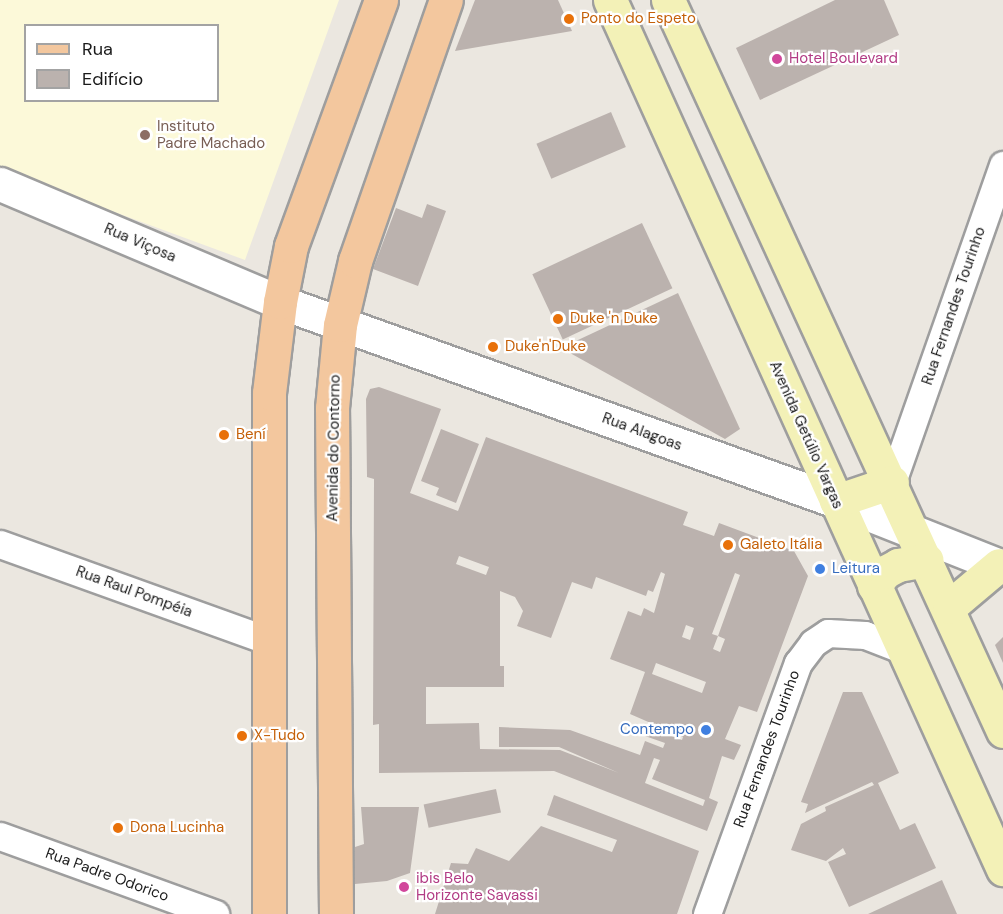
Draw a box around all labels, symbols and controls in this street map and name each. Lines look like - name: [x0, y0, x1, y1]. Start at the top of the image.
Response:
- place label: Ponto do Espeto: [581, 10, 696, 28]
- marker: Ponto do Espeto: [562, 12, 576, 26]
- legend: [24, 24, 219, 102]
- text: Rua: [82, 37, 113, 61]
- place label: Hotel Boulevard: [789, 50, 898, 68]
- marker: Hotel Boulevard: [770, 52, 784, 66]
- text: Edifício: [82, 67, 143, 91]
- place label: Instituto Padre Machado: [157, 117, 265, 152]
- marker: Instituto Padre Machado: [138, 128, 152, 142]
- street label: Rua Viçosa: [101, 220, 179, 266]
- street label: Rua Fernandes Tourinho: [918, 225, 990, 387]
- place label: Duke 'n Duke: [570, 310, 658, 328]
- marker: Duke 'n Duke: [551, 312, 565, 326]
- place label: Duke'n'Duke: [505, 338, 586, 356]
- marker: Duke'n'Duke: [486, 340, 500, 354]
- street label: Avenida Getúlio Vargas: [765, 358, 847, 512]
- street label: Avenida do Contorno: [324, 374, 344, 522]
- street label: Rua Alagoas: [600, 409, 684, 455]
- place label: Bení: [236, 426, 266, 444]
- marker: Bení: [217, 428, 231, 442]
- place label: Galeto Itália: [740, 536, 822, 554]
- marker: Galeto Itália: [721, 538, 735, 552]
- place label: Leitura: [832, 560, 880, 578]
- marker: Leitura: [813, 562, 827, 576]
- street label: Rua Raul Pompéia: [73, 563, 195, 621]
- street label: Rua Fernandes Tourinho: [730, 668, 804, 830]
- place label: Contempo: [620, 721, 694, 739]
- marker: Contempo: [699, 723, 713, 737]
- place label: X-Tudo: [254, 727, 305, 745]
- marker: X-Tudo: [235, 729, 249, 743]
- place label: Dona Lucinha: [130, 819, 224, 837]
- marker: Dona Lucinha: [111, 821, 125, 835]
- street label: Rua Padre Odorico: [43, 844, 171, 906]
- place label: ibis Belo Horizonte Savassi: [416, 869, 538, 904]
- marker: ibis Belo Horizonte Savassi: [397, 880, 411, 894]

